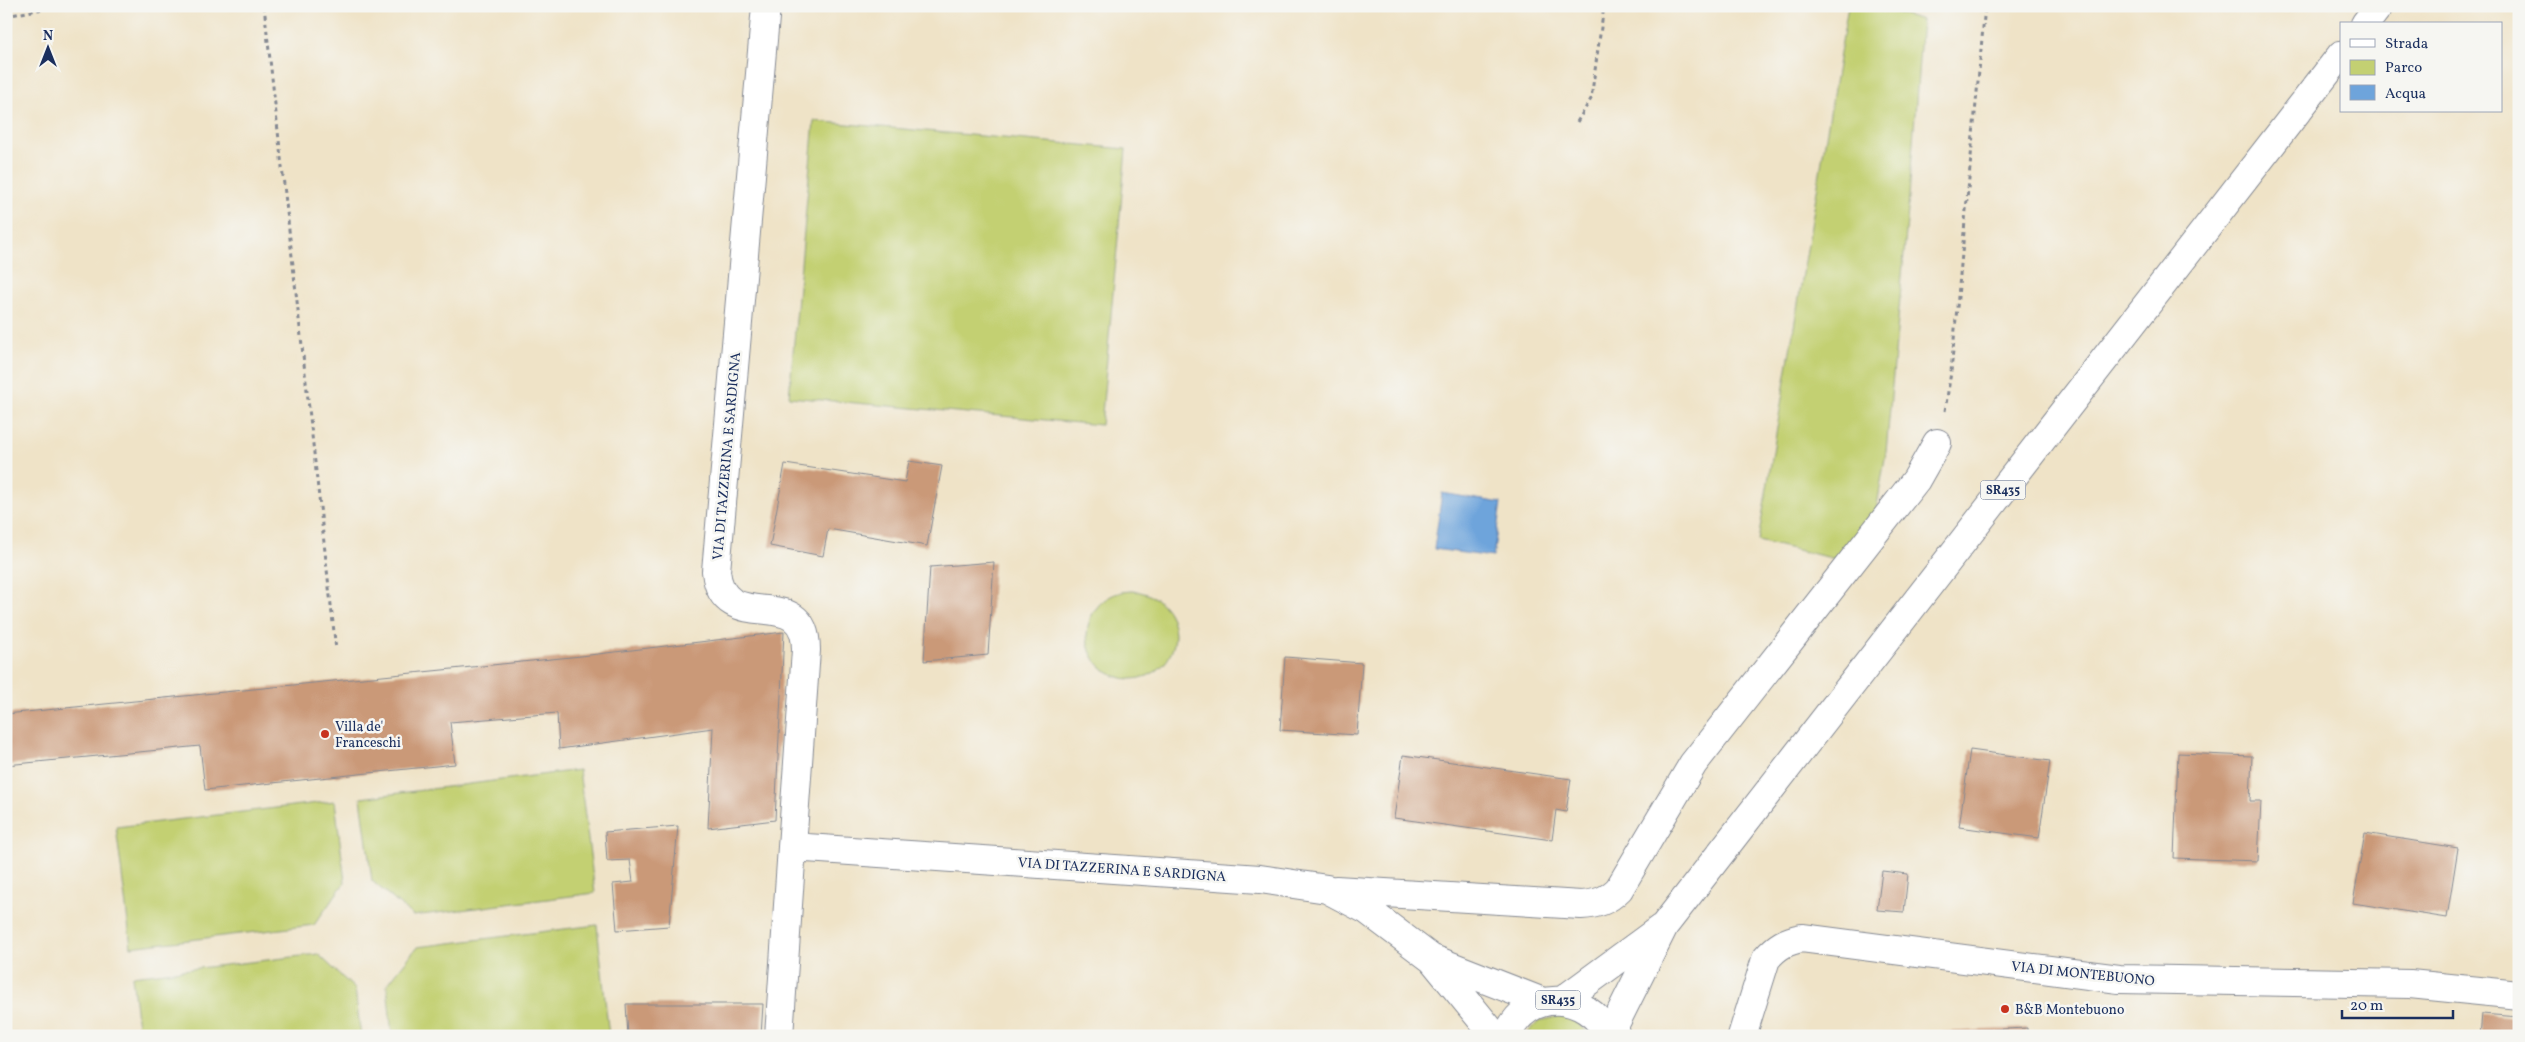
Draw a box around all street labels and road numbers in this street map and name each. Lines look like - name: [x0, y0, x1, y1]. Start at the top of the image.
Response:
- street label: VIA DI TAZZERINA E SARDIGNA: [709, 351, 746, 561]
- road number: SR435: [1980, 480, 2026, 500]
- street label: VIA DI TAZZERINA E SARDIGNA: [1017, 854, 1227, 887]
- street label: VIA DI MONTEBUONO: [2010, 958, 2156, 991]
- road number: SR435: [1536, 990, 1580, 1010]

